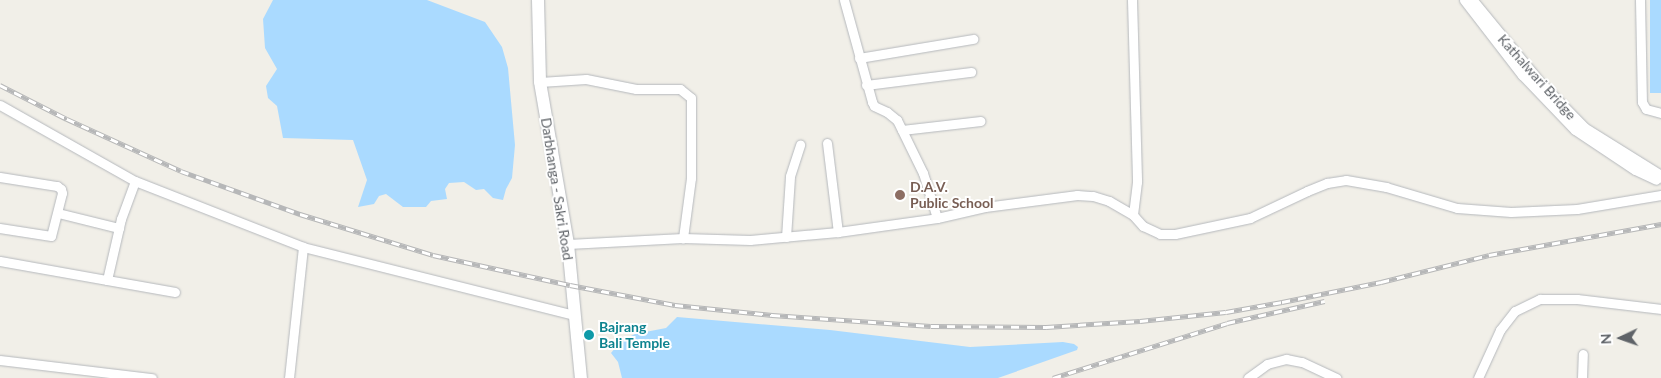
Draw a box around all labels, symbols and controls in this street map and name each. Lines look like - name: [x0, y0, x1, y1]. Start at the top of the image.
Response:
- street label: Kathalwari Bridge: [1494, 31, 1580, 123]
- street label: Darbhanga - Sakri Road: [537, 116, 577, 262]
- place label: D.A.V. Public School: [910, 179, 994, 212]
- marker: D.A.V. Public School: [894, 189, 906, 201]
- north arrow: [1596, 313, 1646, 363]
- place label: Bajrang Bali Temple: [599, 319, 670, 352]
- marker: Bajrang Bali Temple: [583, 329, 595, 341]
- text: N: [1597, 333, 1614, 345]

